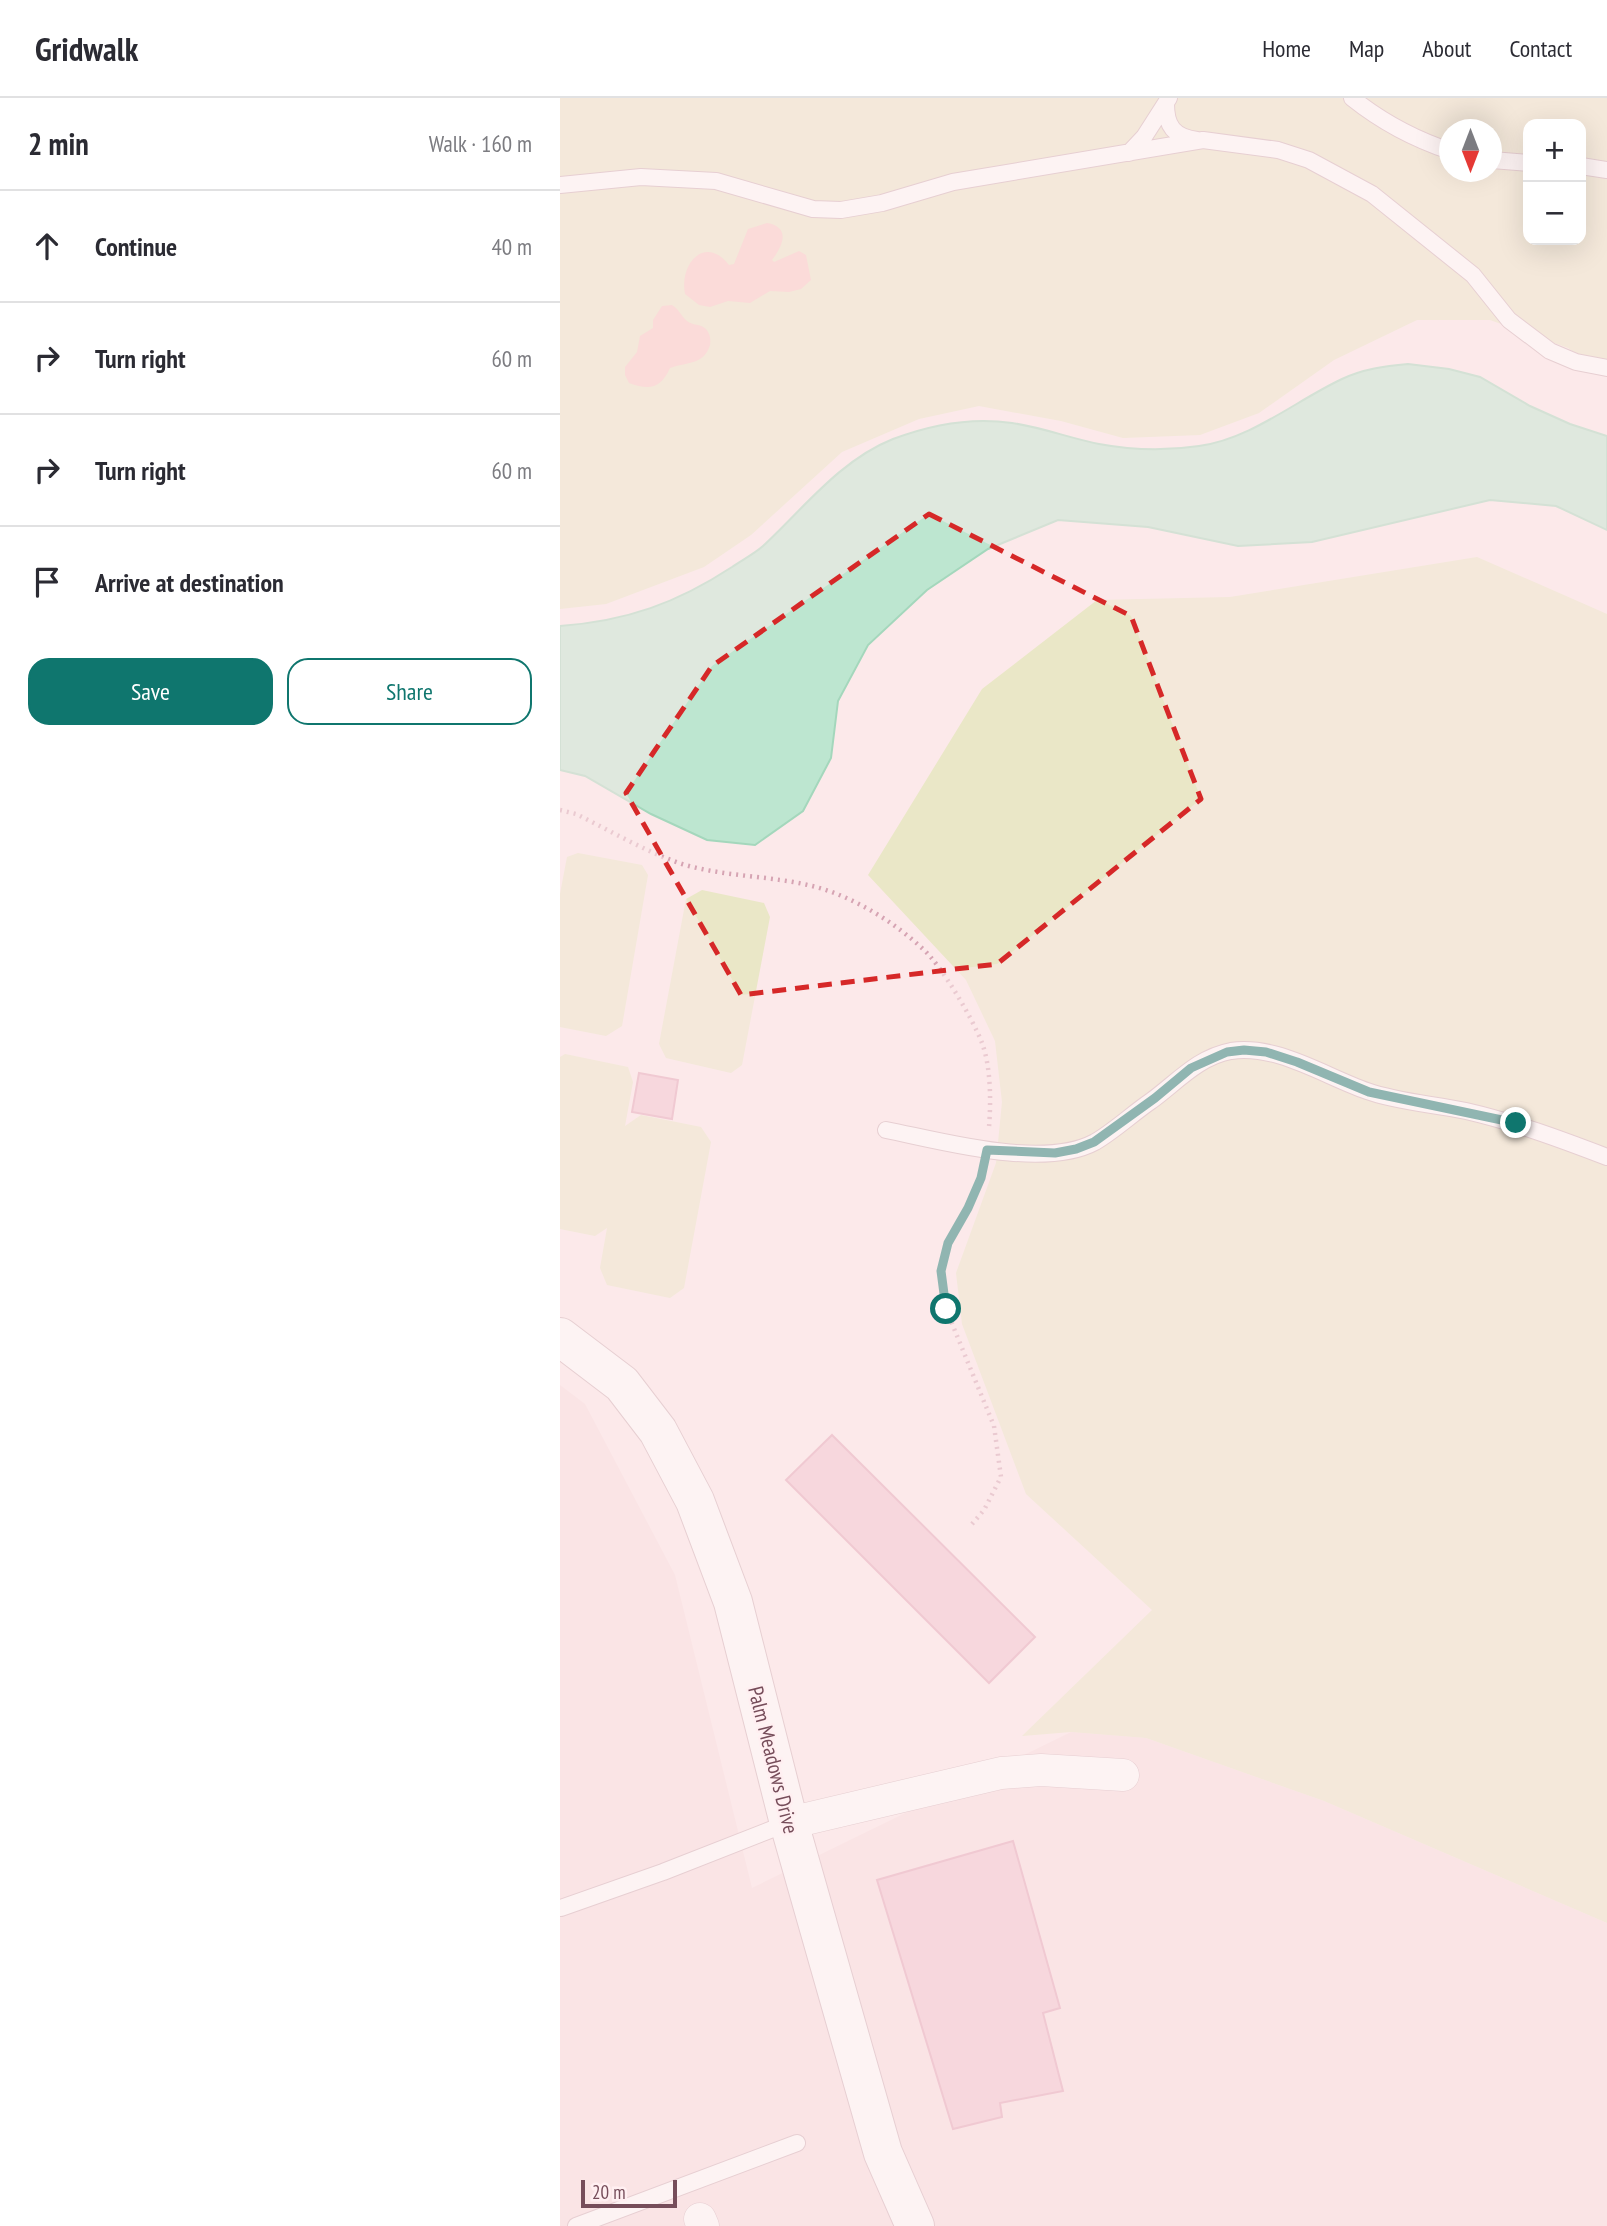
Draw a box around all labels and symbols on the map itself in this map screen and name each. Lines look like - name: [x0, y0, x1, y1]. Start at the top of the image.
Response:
- north arrow: [1439, 119, 1502, 182]
- route end: [1500, 1107, 1531, 1138]
- route start: [930, 1293, 961, 1324]
- street label: Palm Meadows Drive: [742, 1683, 805, 1836]
- scale bar: [581, 2177, 677, 2209]

